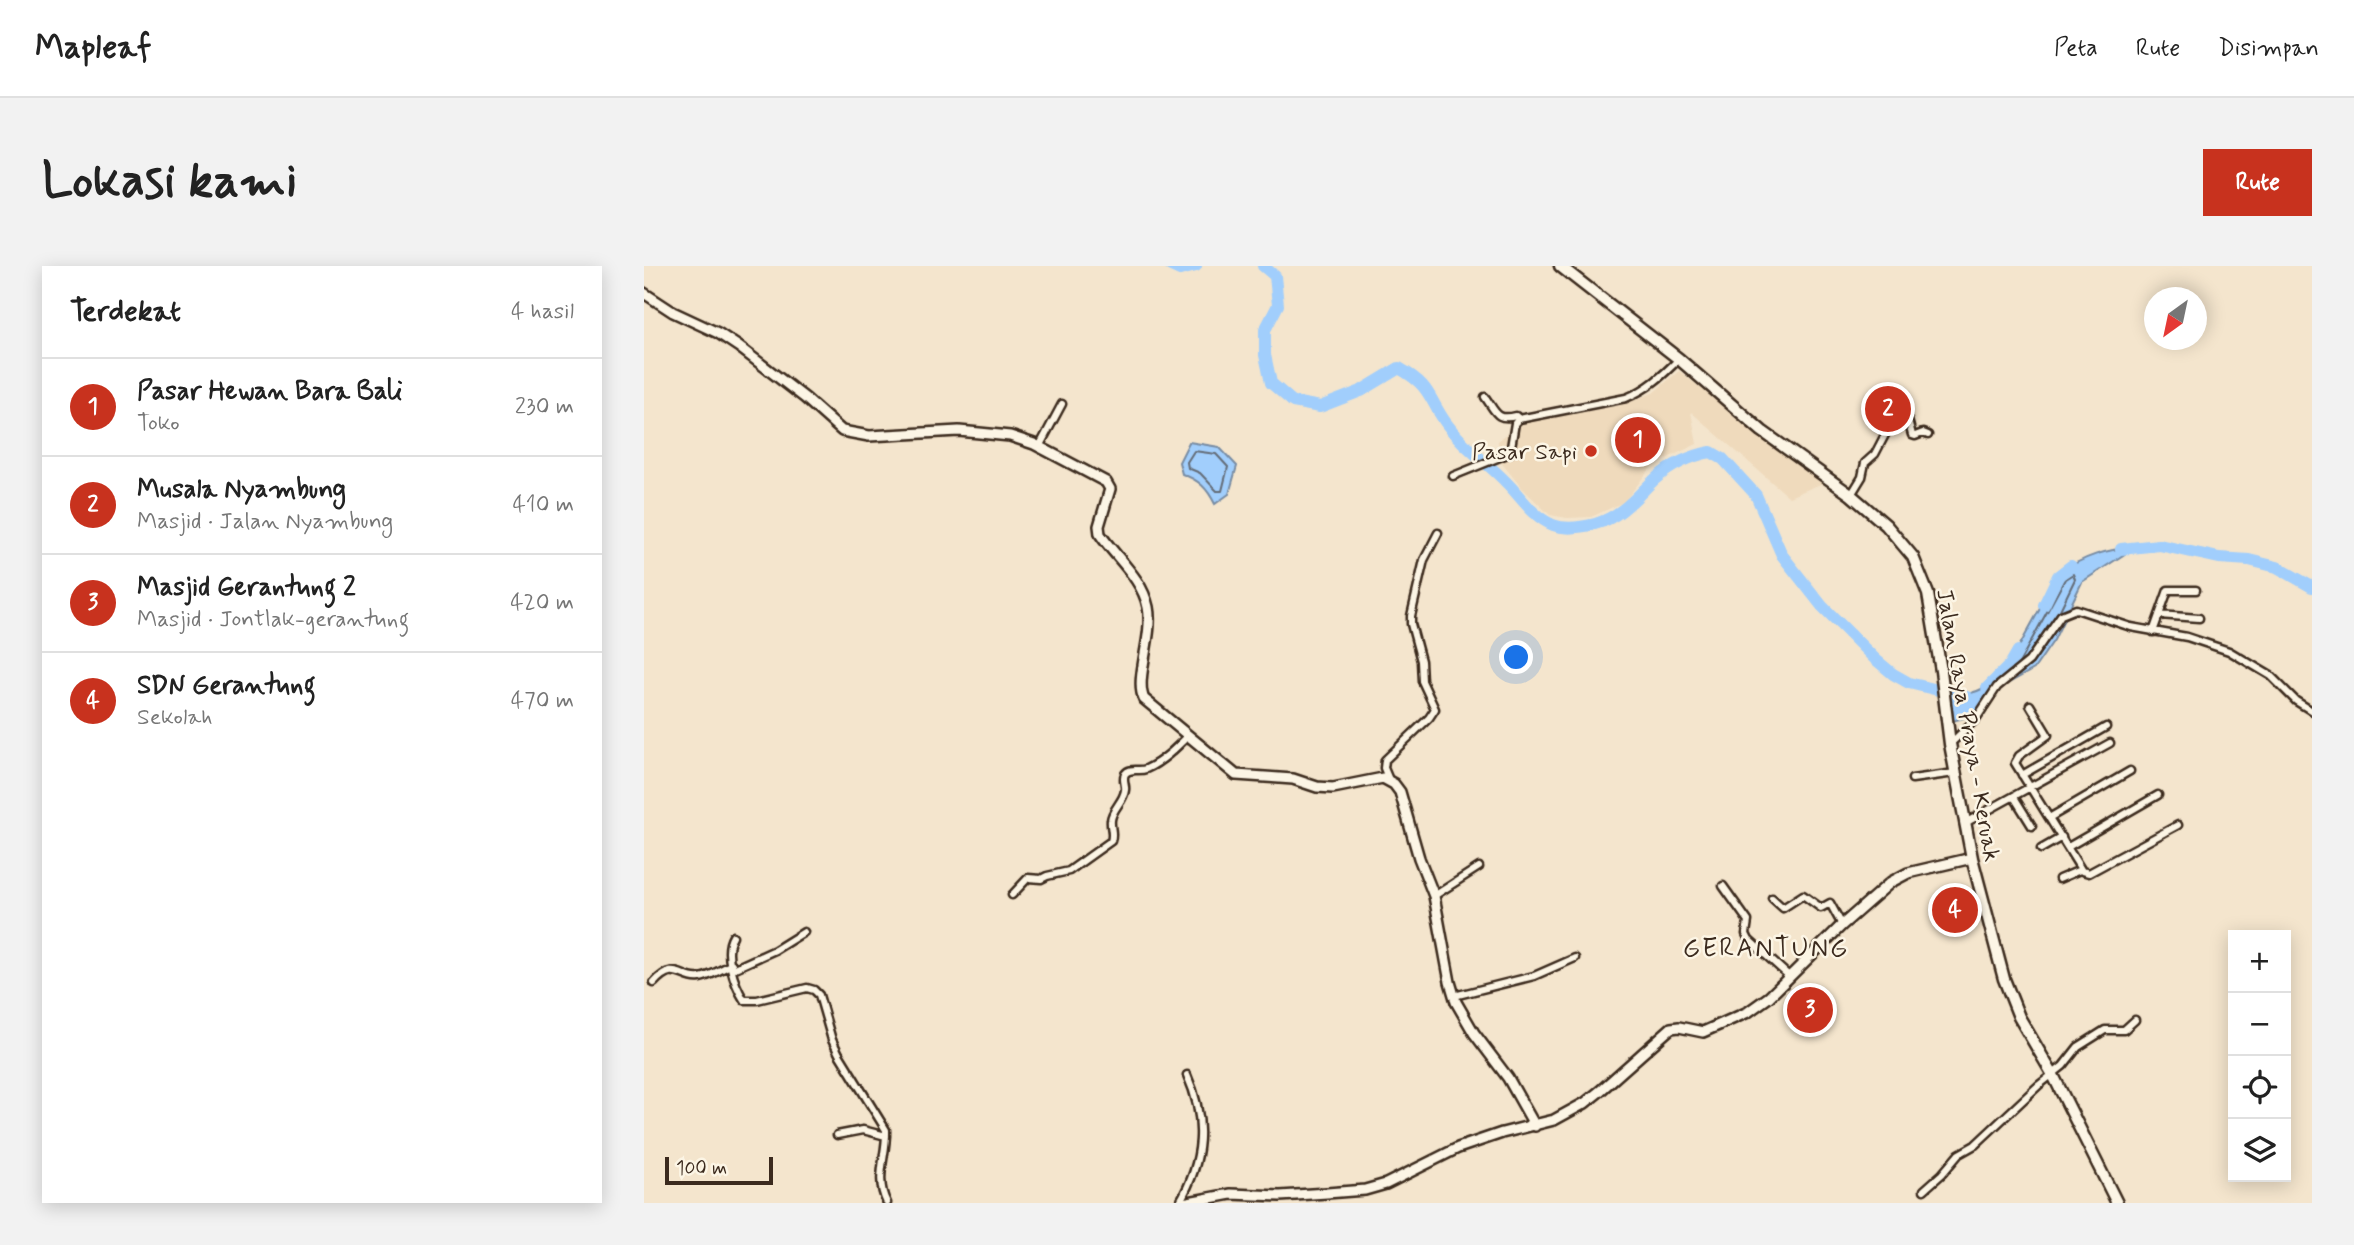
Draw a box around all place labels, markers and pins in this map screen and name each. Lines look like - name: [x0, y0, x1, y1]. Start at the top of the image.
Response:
- pin: 2: [1865, 383, 1911, 435]
- pin: 1: [1615, 414, 1661, 466]
- place label: Pasar Sapi: [1472, 438, 1577, 468]
- marker: Pasar Sapi: [1583, 443, 1599, 459]
- pin: 4: [1932, 884, 1978, 936]
- pin: 3: [1787, 984, 1833, 1036]

